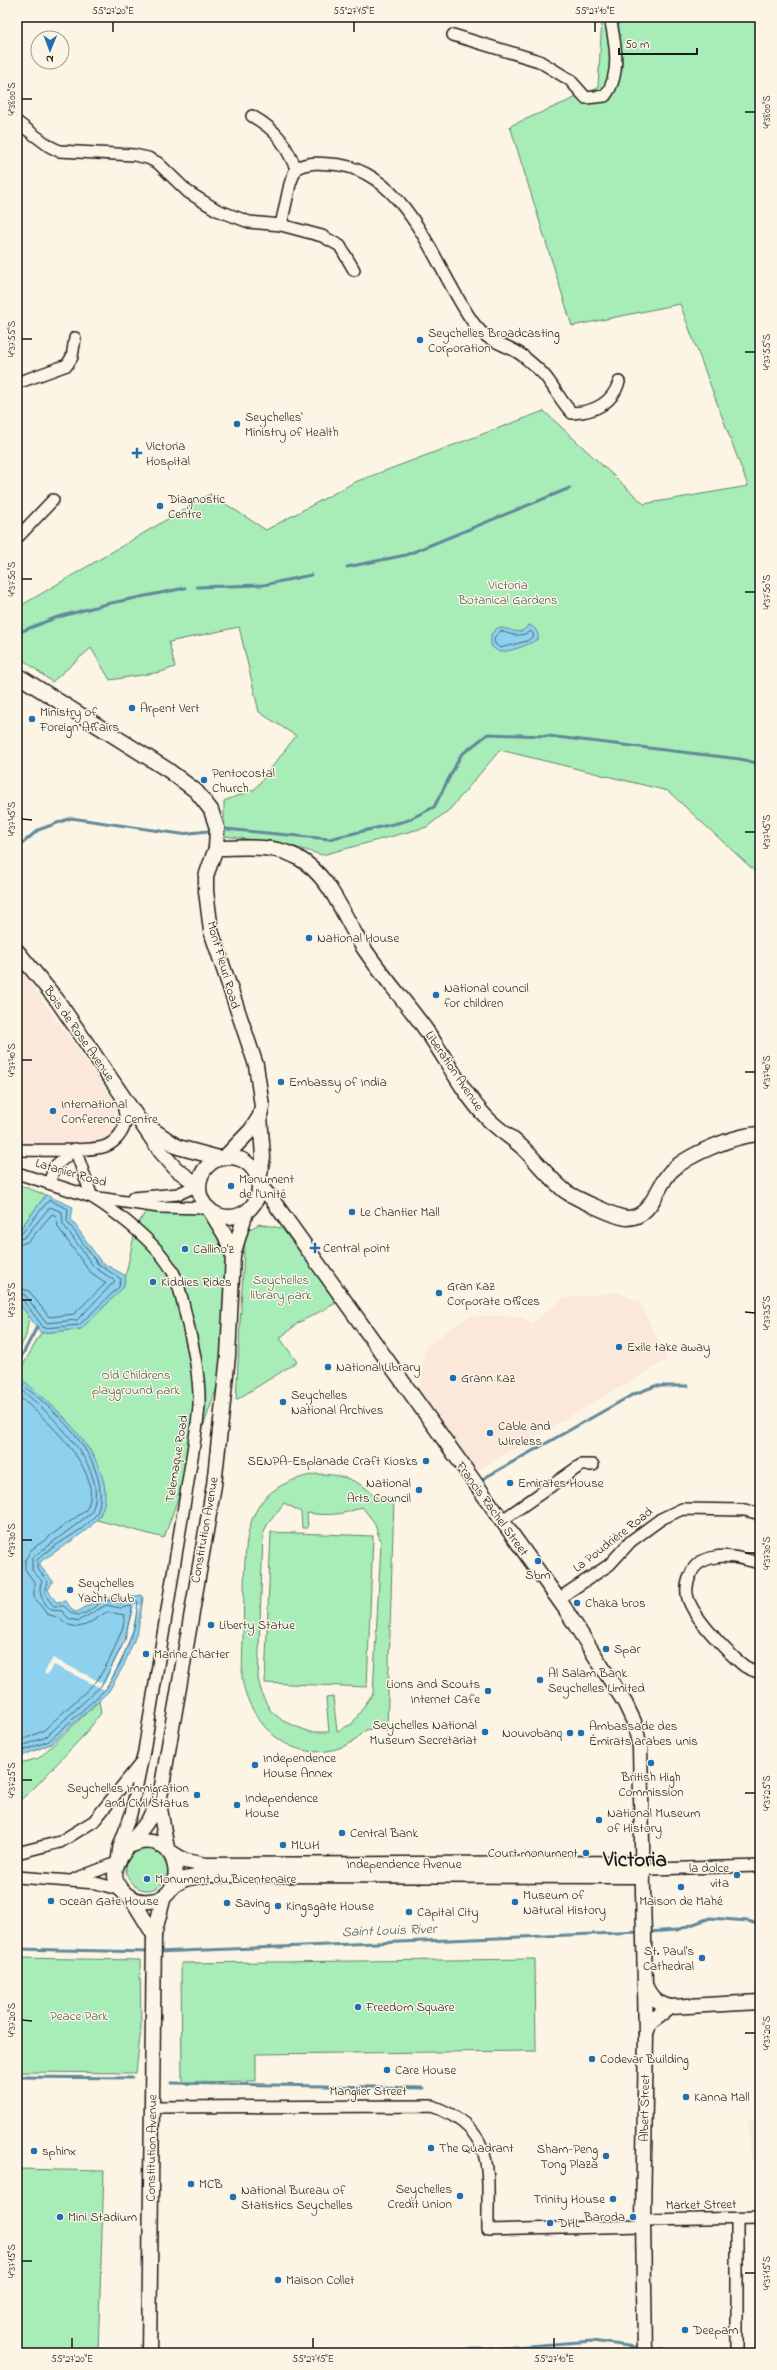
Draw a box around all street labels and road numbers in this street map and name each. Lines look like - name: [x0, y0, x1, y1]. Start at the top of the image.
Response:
- street label: Mont Fleuri Road: [201, 919, 245, 1012]
- street label: Bois de Rose Avenue: [38, 982, 119, 1086]
- street label: Liberation Avenue: [420, 1027, 488, 1115]
- street label: Latanier Road: [33, 1154, 110, 1192]
- street label: Telemaque Road: [161, 1413, 193, 1504]
- street label: Francis Rachel Street: [451, 1457, 533, 1561]
- street label: Constitution Avenue: [186, 1475, 224, 1585]
- street label: La Poudrière Road: [569, 1502, 658, 1577]
- street label: Independence Avenue: [346, 1855, 462, 1874]
- street label: Albert Street: [635, 2074, 655, 2142]
- street label: Manglier Street: [329, 2082, 407, 2102]
- street label: Constitution Avenue: [142, 2094, 162, 2202]
- street label: Market Street: [665, 2195, 737, 2215]

